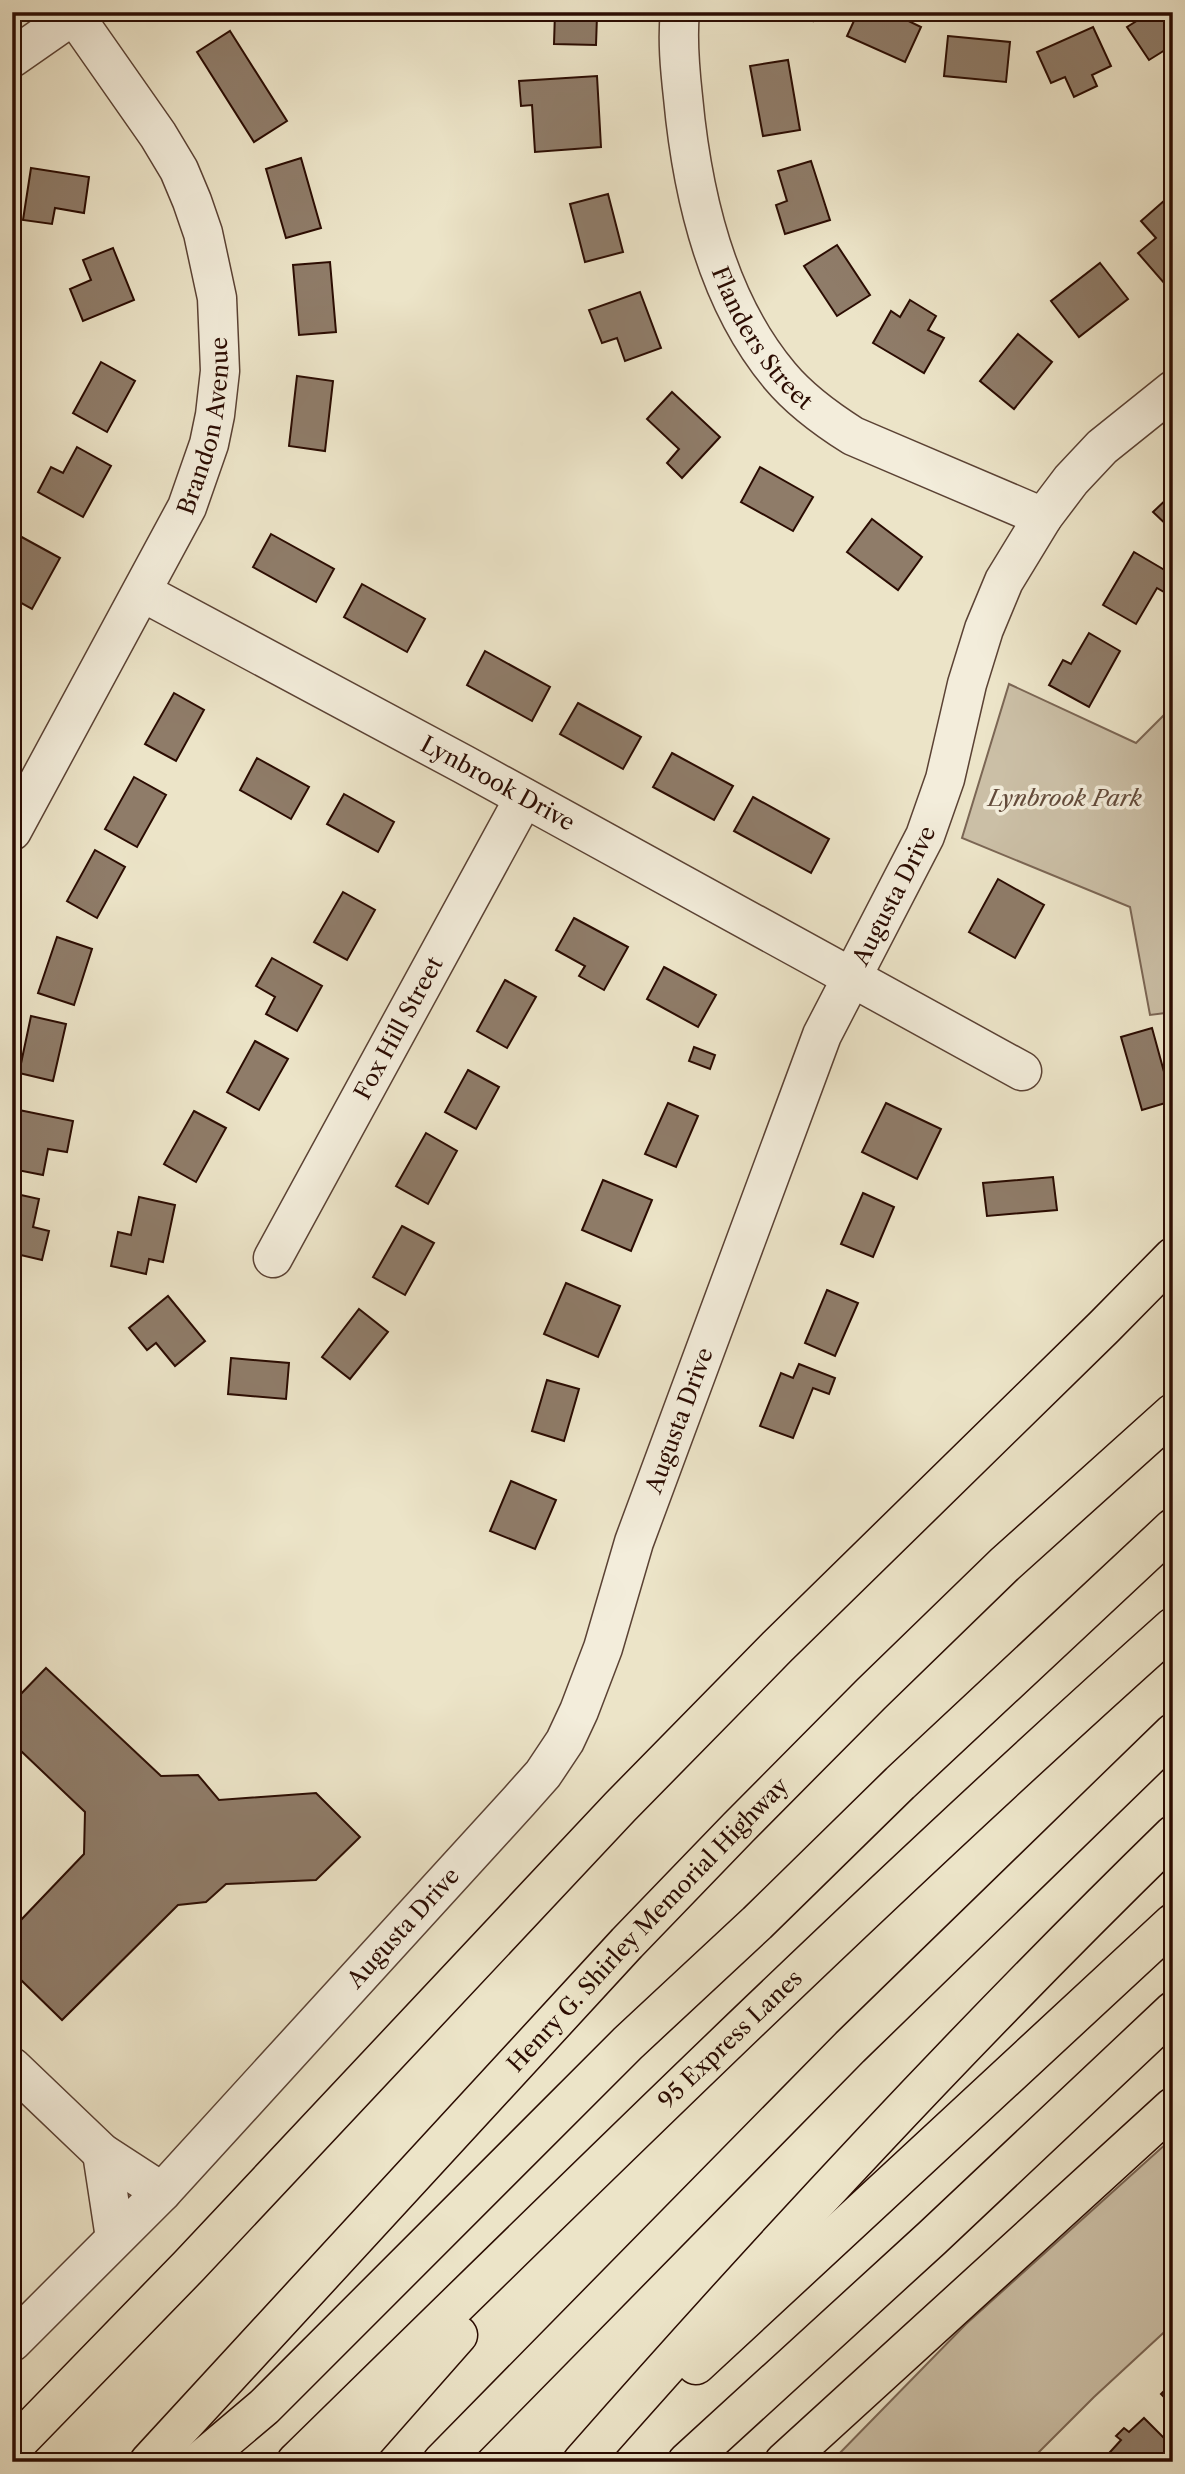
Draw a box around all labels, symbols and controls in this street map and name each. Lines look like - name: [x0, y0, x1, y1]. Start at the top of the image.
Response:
- street label: Flanders Street: [706, 262, 818, 415]
- street label: Brandon Avenue: [171, 336, 235, 518]
- street label: Lynbrook Drive: [416, 730, 580, 837]
- park label: Lynbrook Park: [986, 784, 1142, 812]
- street label: Augusta Drive: [846, 823, 941, 971]
- street label: Fox Hill Street: [348, 952, 449, 1104]
- street label: Augusta Drive: [639, 1344, 719, 1498]
- street label: Henry G. Shirley Memorial Highway: [501, 1772, 794, 2078]
- street label: Augusta Drive: [341, 1862, 465, 1994]
- street label: 95 Express Lanes: [652, 1964, 808, 2115]

